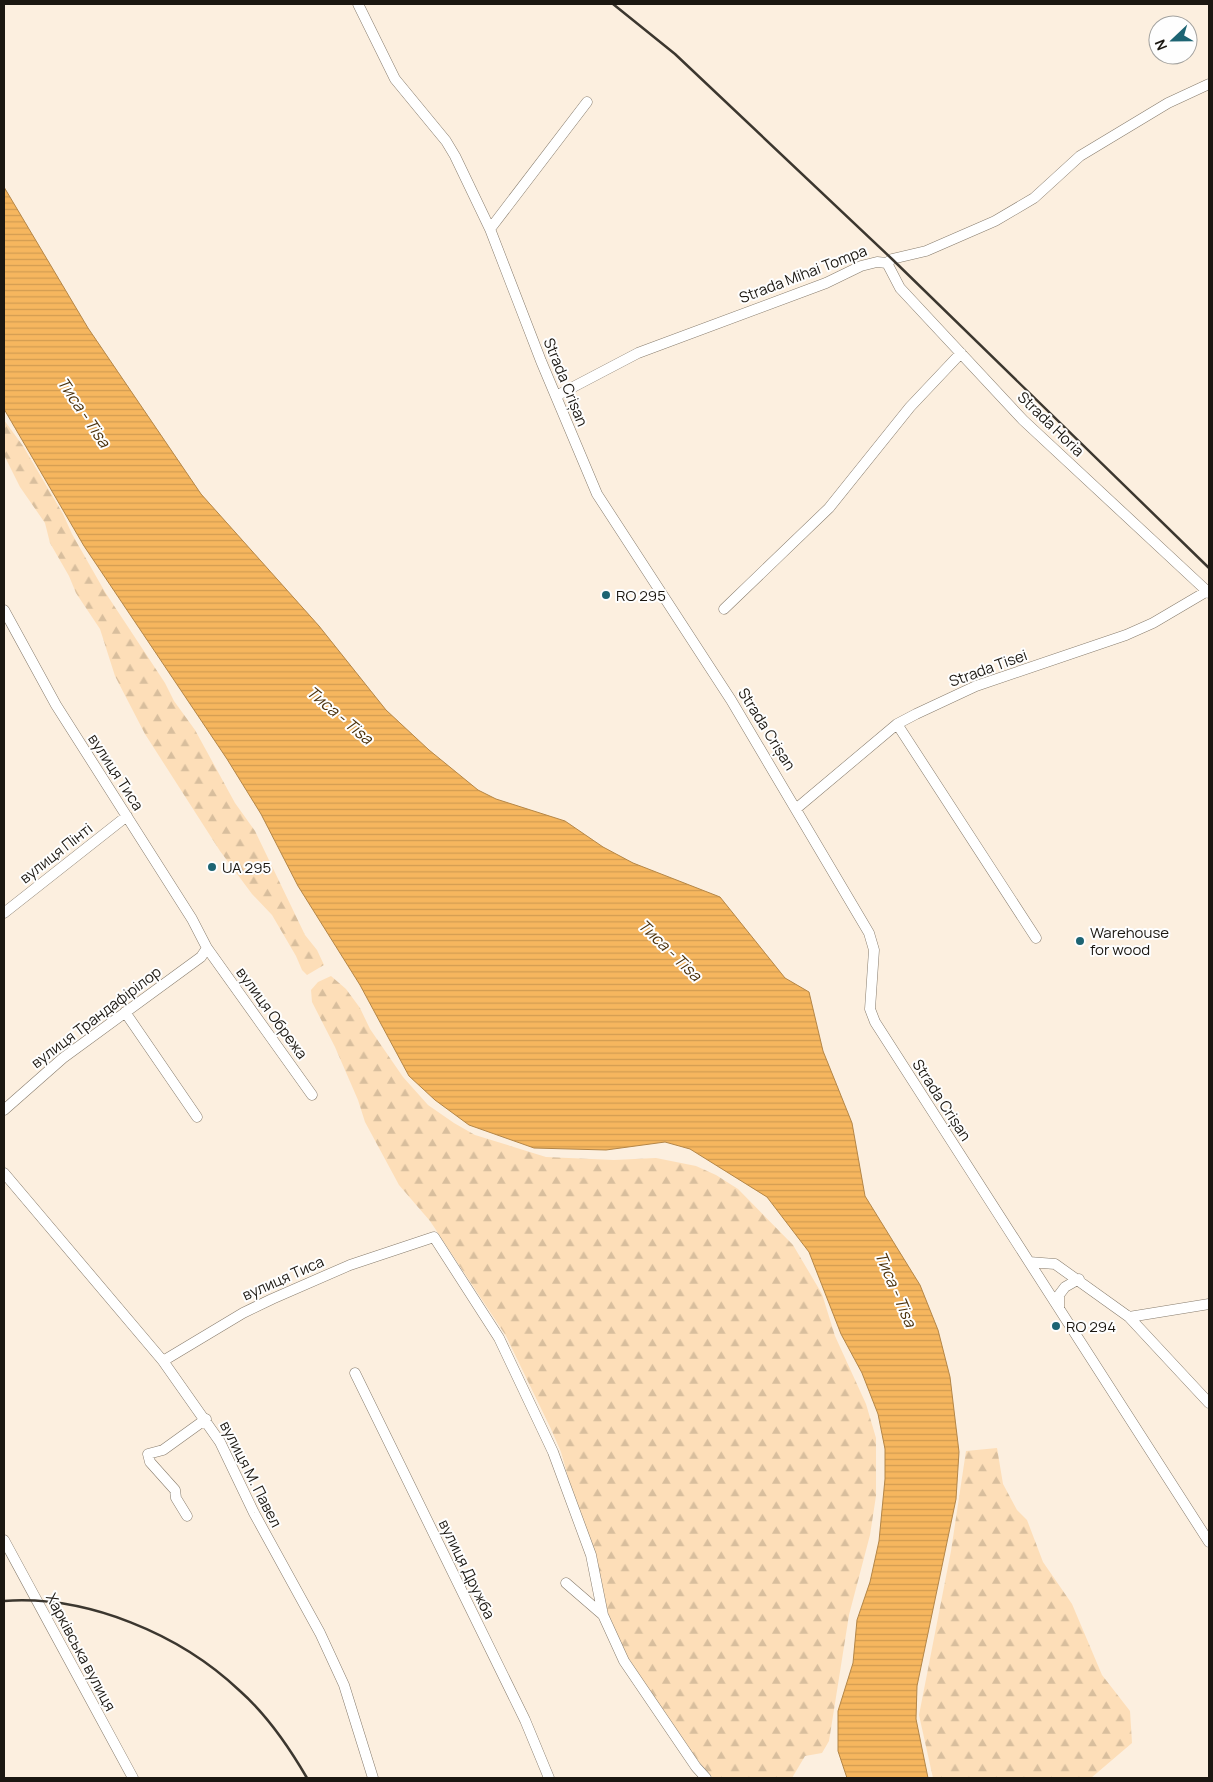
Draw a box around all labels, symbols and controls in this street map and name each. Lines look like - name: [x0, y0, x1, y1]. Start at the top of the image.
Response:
- north arrow: [1148, 15, 1198, 65]
- text: N: [1150, 37, 1171, 53]
- street label: Strada Mihai Tompa: [736, 240, 870, 308]
- street label: Strada Crișan: [539, 335, 593, 429]
- water label: Тиса - Tisa: [53, 373, 116, 452]
- street label: Strada Horia: [1013, 387, 1089, 461]
- place label: RO 295: [616, 585, 666, 606]
- marker: RO 295: [600, 589, 612, 601]
- street label: Strada Tisei: [946, 644, 1030, 692]
- water label: Тиса - Tisa: [302, 681, 379, 750]
- street label: Strada Crișan: [733, 684, 801, 774]
- street label: вулиця Тиса: [83, 730, 149, 814]
- street label: вулиця Пінті: [15, 818, 97, 888]
- place label: UA 295: [222, 857, 271, 878]
- marker: UA 295: [206, 861, 218, 873]
- water label: Тиса - Tisa: [634, 914, 707, 986]
- place label: Warehouse for wood: [1090, 922, 1169, 960]
- marker: Warehouse for wood: [1074, 935, 1086, 947]
- street label: вулиця Трандафірілор: [27, 961, 166, 1073]
- street label: вулиця Обрежа: [232, 963, 312, 1063]
- street label: Strada Crișan: [908, 1055, 976, 1145]
- water label: Тиса - Tisa: [870, 1248, 922, 1331]
- street label: вулиця Тиса: [239, 1251, 327, 1305]
- place label: RO 294: [1066, 1316, 1116, 1337]
- marker: RO 294: [1050, 1320, 1062, 1332]
- street label: вулиця М. Павел: [215, 1417, 287, 1531]
- street label: вулиця Дружба: [434, 1516, 500, 1622]
- street label: Харківська вулиця: [41, 1589, 121, 1715]

